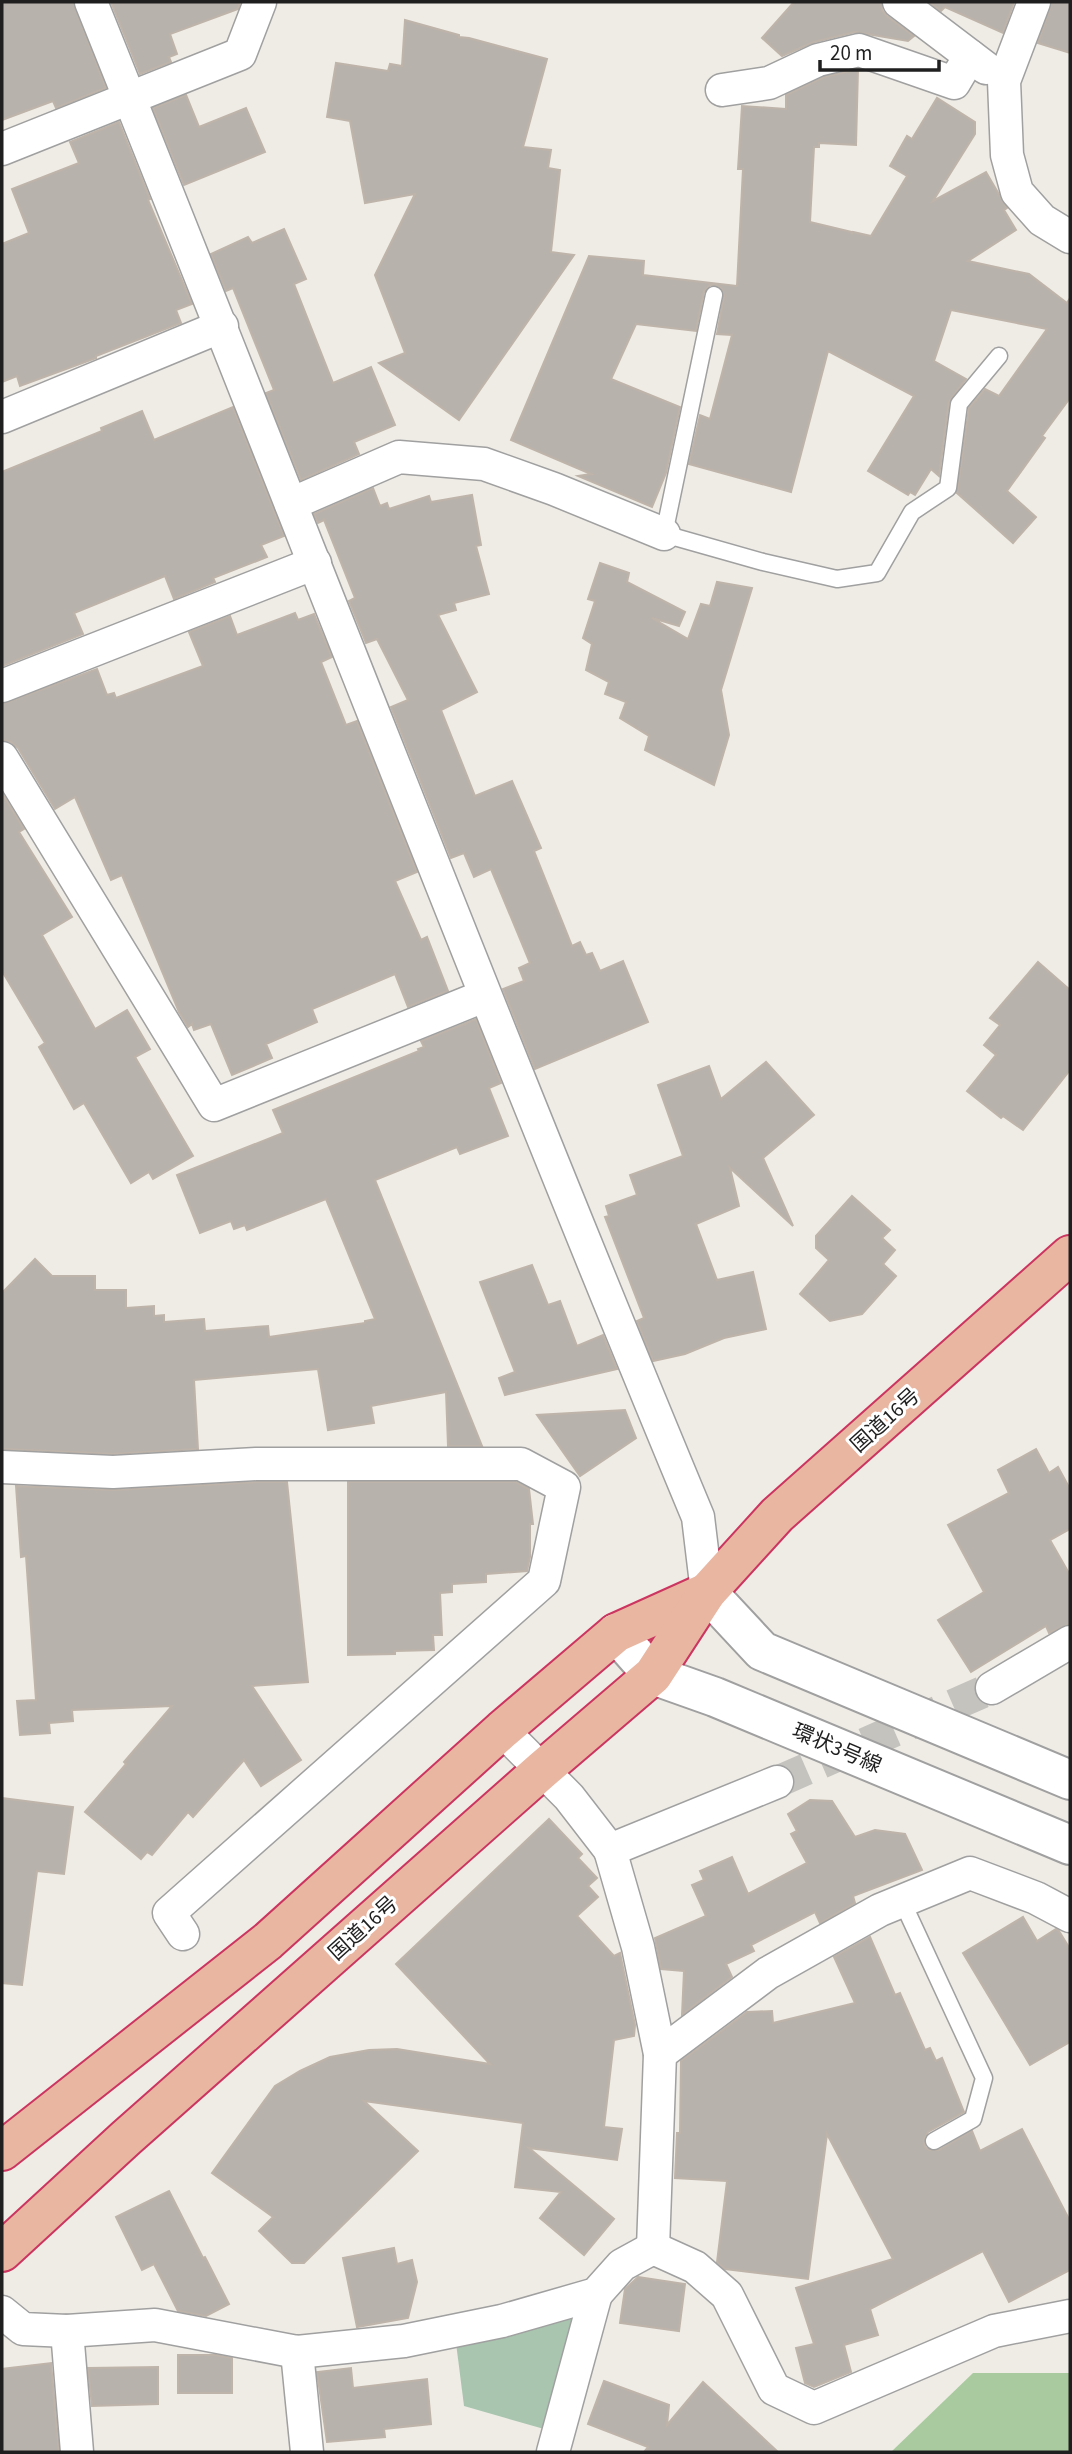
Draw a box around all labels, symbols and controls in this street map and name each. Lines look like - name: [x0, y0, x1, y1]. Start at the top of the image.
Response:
- scale bar: [820, 28, 939, 72]
- text: 20 m: [830, 38, 872, 68]
- street label: 国道16号: [844, 1381, 926, 1459]
- street label: 環状3号線: [788, 1716, 886, 1780]
- street label: 国道16号: [322, 1889, 404, 1967]

